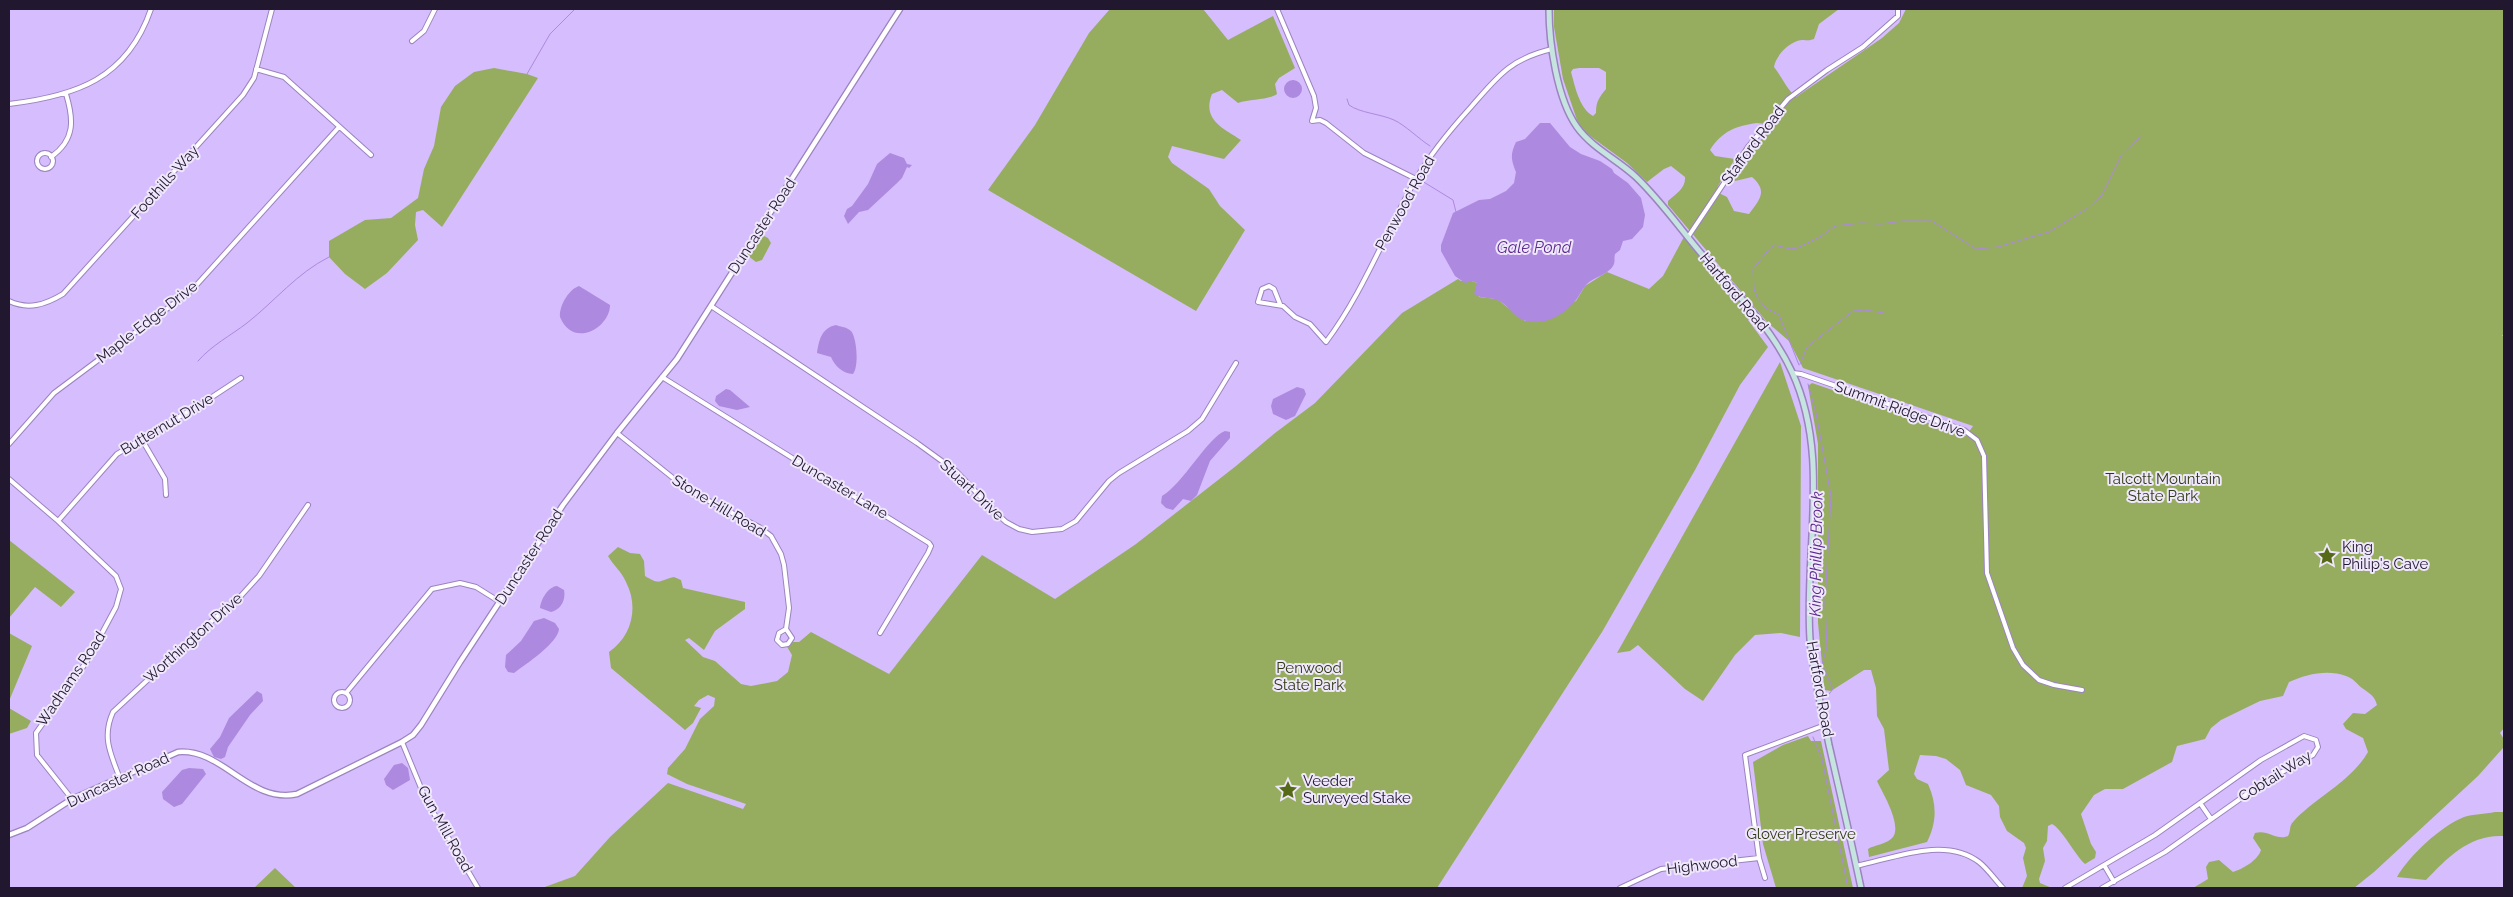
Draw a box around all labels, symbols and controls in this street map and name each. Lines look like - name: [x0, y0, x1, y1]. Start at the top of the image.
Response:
- street label: Stafford Road: [1718, 102, 1788, 188]
- street label: Foothills Way: [127, 141, 203, 223]
- street label: Penwood Road: [1372, 153, 1438, 253]
- street label: Duncaster Road: [724, 175, 800, 277]
- water label: Gale Pond: [1497, 238, 1572, 257]
- street label: Hartford Road: [1696, 249, 1772, 335]
- street label: Maple Edge Drive: [93, 277, 201, 367]
- street label: Summit Ridge Drive: [1832, 377, 1968, 441]
- street label: Butternut Drive: [117, 389, 217, 459]
- street label: Duncaster Lane: [789, 451, 891, 523]
- street label: Stuart Drive: [936, 456, 1008, 524]
- park label: Talcott Mountain State Park: [2105, 470, 2221, 505]
- street label: Stone Hill Road: [669, 471, 769, 541]
- water label: King Phillip Brook: [1805, 491, 1827, 617]
- street label: Duncaster Road: [491, 506, 567, 608]
- place label: King Philip's Cave: [2342, 538, 2428, 573]
- place icon: King Philip's Cave: [2316, 545, 2338, 567]
- street label: Worthington Drive: [140, 589, 246, 687]
- street label: Wadhams Road: [33, 628, 109, 730]
- street label: Hartford Road: [1803, 640, 1837, 738]
- park label: Penwood State Park: [1274, 659, 1344, 694]
- street label: Cobtail Way: [2235, 746, 2315, 806]
- street label: Duncaster Road: [64, 749, 172, 811]
- place label: Veeder Surveyed Stake: [1303, 772, 1411, 807]
- place icon: Veeder Surveyed Stake: [1277, 779, 1299, 801]
- street label: Gun Mill Road: [414, 783, 476, 875]
- park label: Glover Preserve: [1746, 825, 1856, 843]
- street label: Highwood: [1666, 852, 1738, 878]

